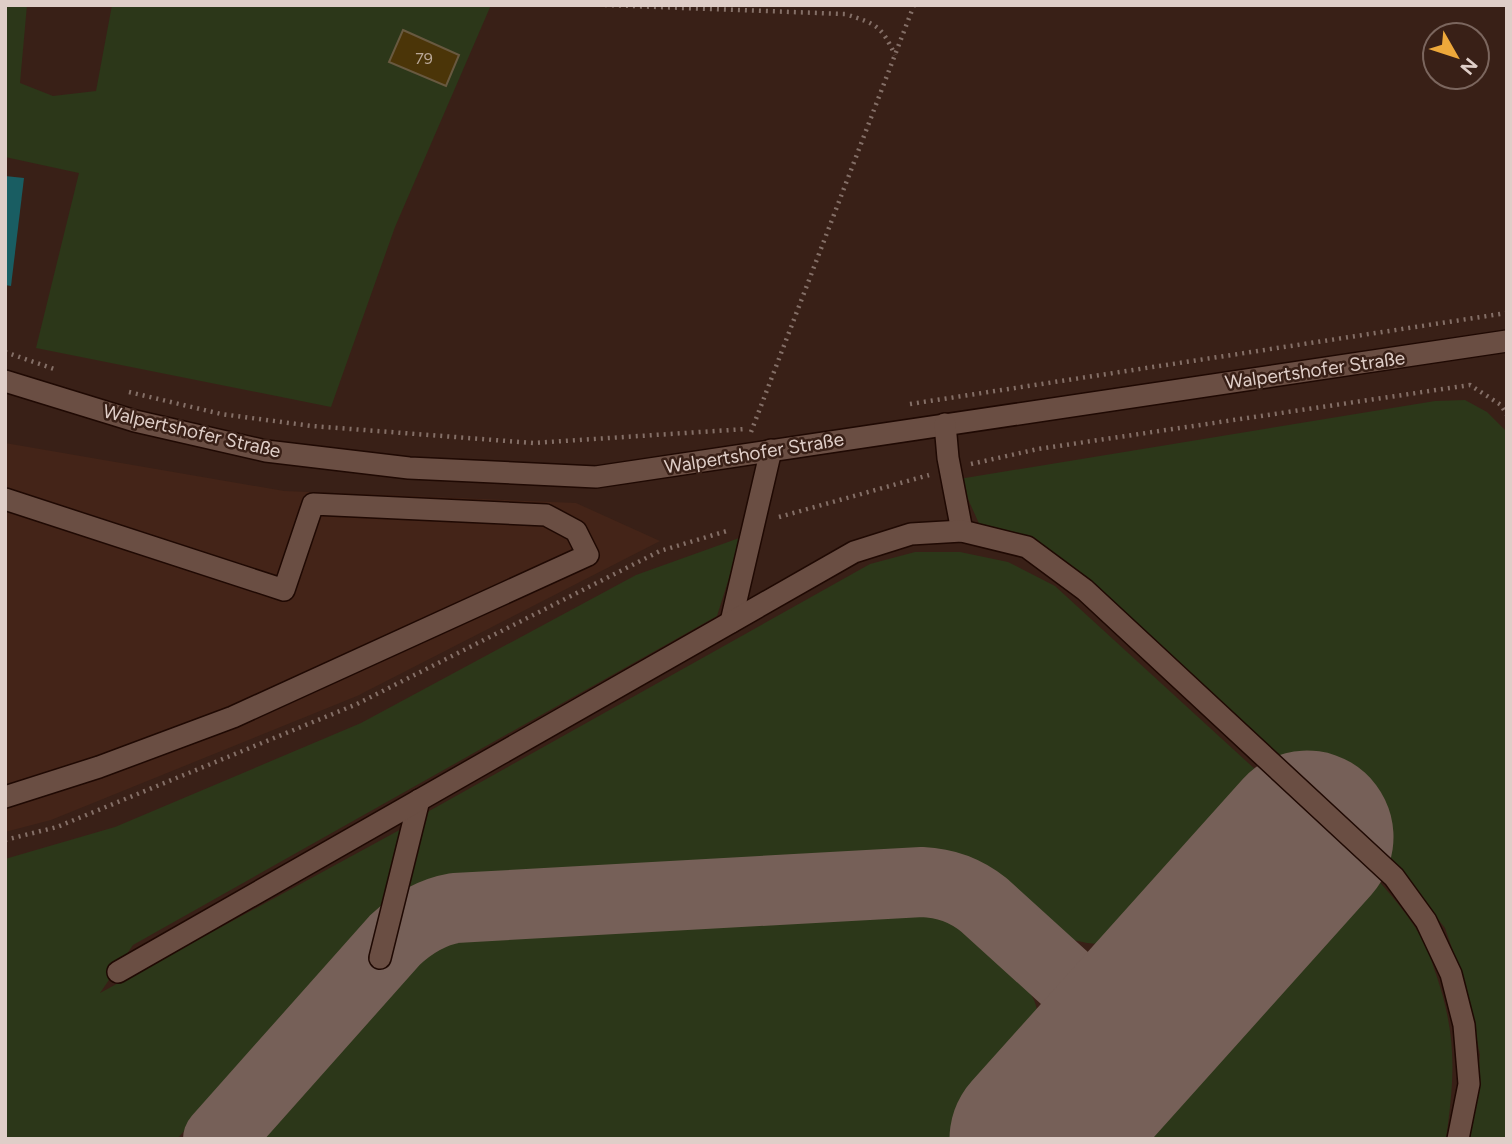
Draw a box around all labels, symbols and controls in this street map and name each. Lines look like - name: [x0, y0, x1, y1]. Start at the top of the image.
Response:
- north arrow: [1421, 21, 1491, 91]
- house number: 79: [415, 49, 433, 68]
- text: N: [1455, 53, 1482, 79]
- street label: Walpertshofer Straße: [1224, 346, 1406, 394]
- street label: Walpertshofer Straße: [101, 399, 283, 463]
- street label: Walpertshofer Straße: [663, 427, 845, 479]

